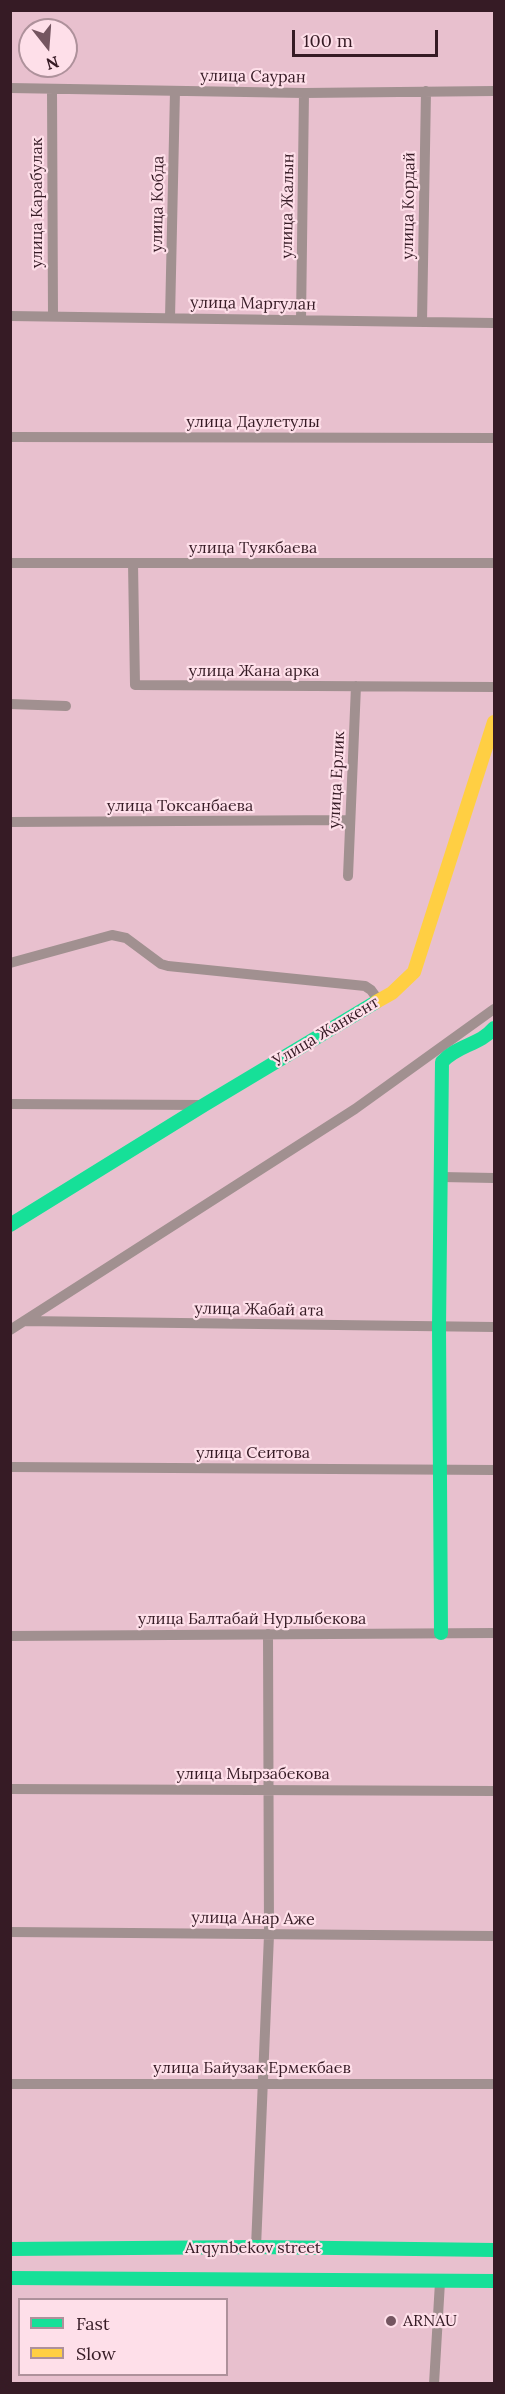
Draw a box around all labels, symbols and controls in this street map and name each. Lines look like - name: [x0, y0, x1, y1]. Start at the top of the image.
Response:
- north arrow: [18, 18, 78, 78]
- scale bar: [295, 18, 440, 56]
- text: 100 m: [303, 29, 353, 52]
- text: N: [44, 52, 62, 75]
- street label: улица Сауран: [200, 66, 306, 88]
- street label: улица Карабулак: [27, 138, 47, 268]
- street label: улица Кордай: [398, 152, 420, 260]
- street label: улица Жалын: [277, 153, 299, 259]
- street label: улица Кобда: [148, 155, 168, 253]
- street label: улица Маргулан: [190, 293, 316, 315]
- street label: улица Даулетулы: [186, 412, 320, 432]
- street label: улица Туякбаева: [189, 538, 317, 558]
- street label: улица Жана арка: [189, 661, 319, 681]
- street label: улица Ерлик: [325, 731, 349, 829]
- street label: улица Токсанбаева: [107, 796, 253, 816]
- street label: Улица Жанкент: [270, 993, 382, 1071]
- street label: улица Жабай ата: [194, 1299, 324, 1321]
- street label: улица Сеитова: [196, 1443, 310, 1463]
- street label: улица Балтабай Нурлыбекова: [138, 1609, 366, 1629]
- street label: улица Мырзабекова: [176, 1764, 330, 1784]
- street label: улица Анар Аже: [191, 1908, 315, 1930]
- street label: улица Байузак Ермекбаев: [153, 2058, 351, 2078]
- street label: Arqynbekov street: [185, 2238, 321, 2258]
- legend: [18, 2298, 228, 2376]
- place label: ARNAU: [403, 2311, 457, 2331]
- text: Fast: [76, 2312, 110, 2335]
- marker: ARNAU: [384, 2314, 398, 2328]
- text: Slow: [76, 2342, 116, 2365]

